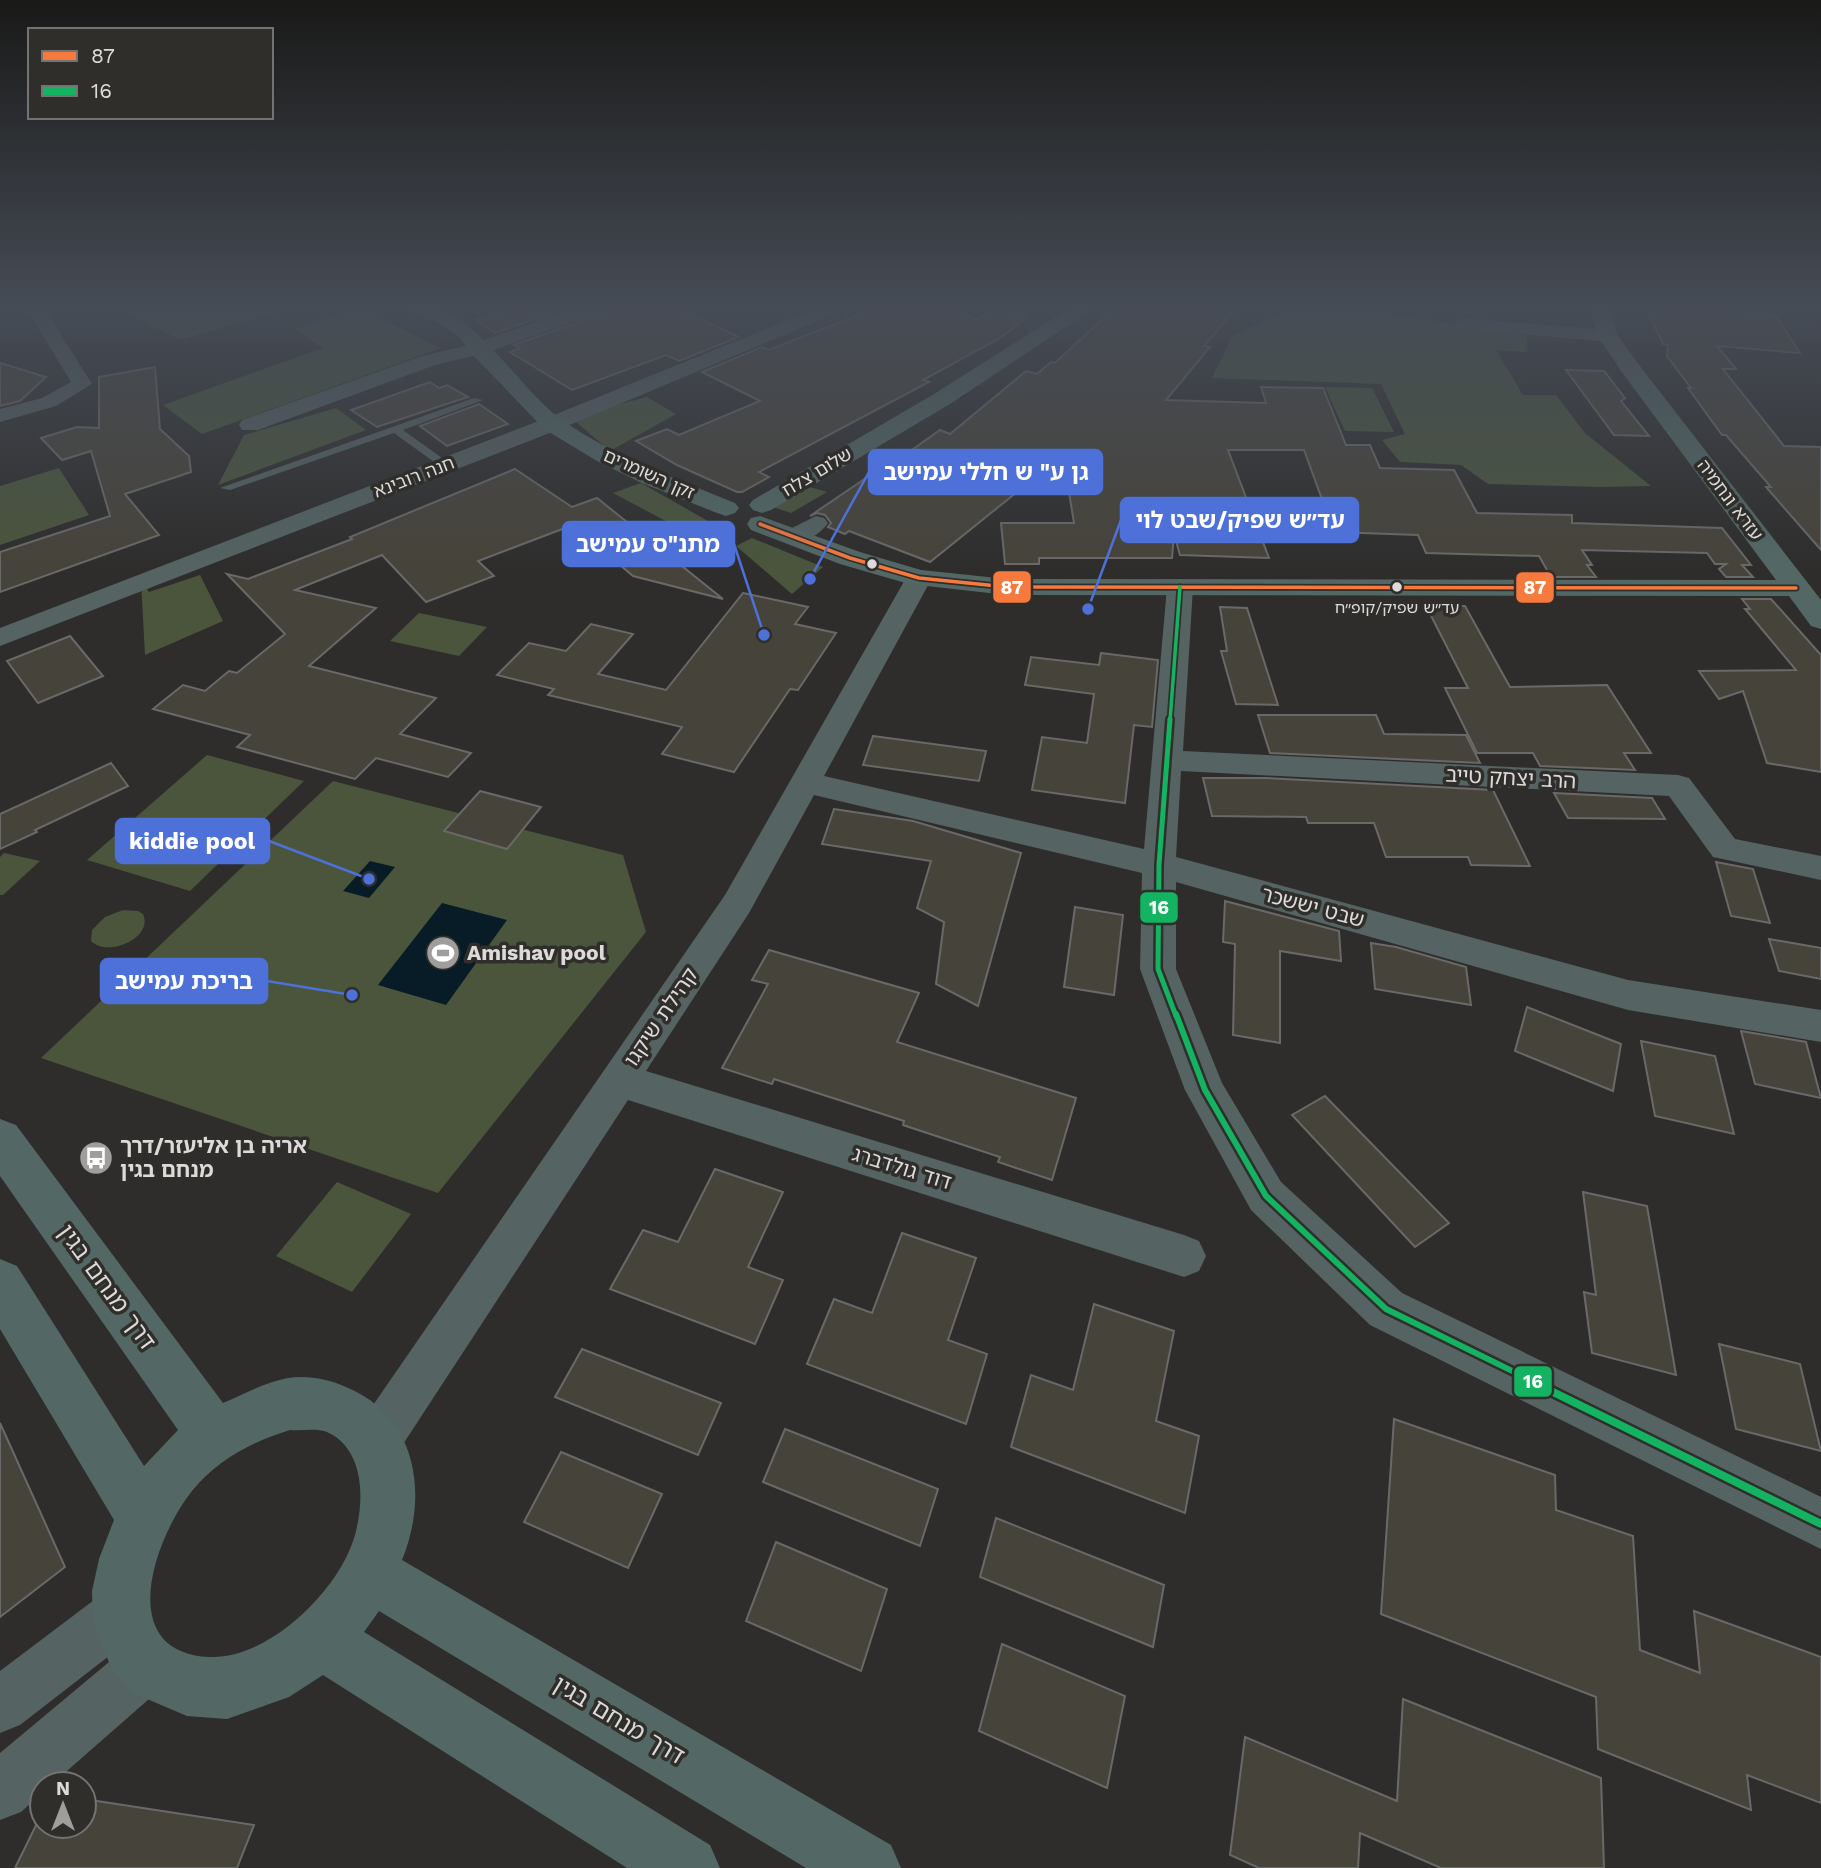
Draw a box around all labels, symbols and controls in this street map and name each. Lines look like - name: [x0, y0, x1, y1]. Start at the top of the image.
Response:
- legend: [28, 28, 273, 119]
- text: 87: [91, 43, 115, 68]
- text: 16: [91, 78, 112, 103]
- street label: שלום צלח: [778, 443, 855, 501]
- street label: זקן השומרים: [600, 444, 698, 503]
- callout: גן ע" ש חללי עמישב: [869, 450, 1102, 494]
- street label: חנה רובינא: [371, 452, 457, 502]
- street label: עזרא ונחמיה: [1693, 455, 1768, 544]
- text: גן ע" ש חללי עמישב: [883, 459, 1089, 486]
- callout: עד״ש שפיק/שבט לוי: [1121, 498, 1358, 542]
- text: עד״ש שפיק/שבט לוי: [1135, 507, 1345, 534]
- callout: מתנ"ס עמישב: [563, 522, 734, 566]
- text: מתנ"ס עמישב: [576, 531, 720, 558]
- unlabelled marker: [865, 557, 879, 571]
- line badge: 87: [992, 570, 1032, 604]
- line badge: 87: [1515, 571, 1555, 604]
- text: 87: [1001, 576, 1023, 599]
- text: 87: [1524, 576, 1546, 599]
- marker: עד״ש שפיק/קופ״ח: [1390, 580, 1404, 594]
- place label: עד״ש שפיק/קופ״ח: [1335, 598, 1459, 617]
- street label: הרב יצחק טייב: [1445, 762, 1577, 793]
- callout: kiddie pool: [116, 819, 269, 863]
- text: kiddie pool: [129, 828, 255, 855]
- street label: שבט יששכר: [1259, 881, 1367, 932]
- line badge: 16: [1139, 891, 1179, 924]
- text: 16: [1149, 896, 1169, 919]
- sports icon: Amishav pool: [424, 934, 462, 972]
- place label: Amishav pool: [467, 940, 606, 965]
- callout: בריכת עמישב: [101, 959, 267, 1003]
- street label: קהילת שיקגו: [618, 963, 703, 1071]
- text: בריכת עמישב: [115, 968, 253, 995]
- place label: אריה בן אליעזר/דרך מנחם בגין: [120, 1133, 307, 1182]
- bus stop icon: אריה בן אליעזר/דרך מנחם בגין: [77, 1139, 115, 1177]
- street label: דוד גולדברג: [850, 1141, 955, 1194]
- street label: דרך מנחם בגין: [52, 1219, 162, 1355]
- line badge: 16: [1513, 1365, 1553, 1398]
- text: 16: [1523, 1370, 1543, 1393]
- street label: דרך מנחם בגין: [548, 1670, 690, 1770]
- north arrow: [28, 1770, 98, 1840]
- text: N: [56, 1777, 70, 1800]

